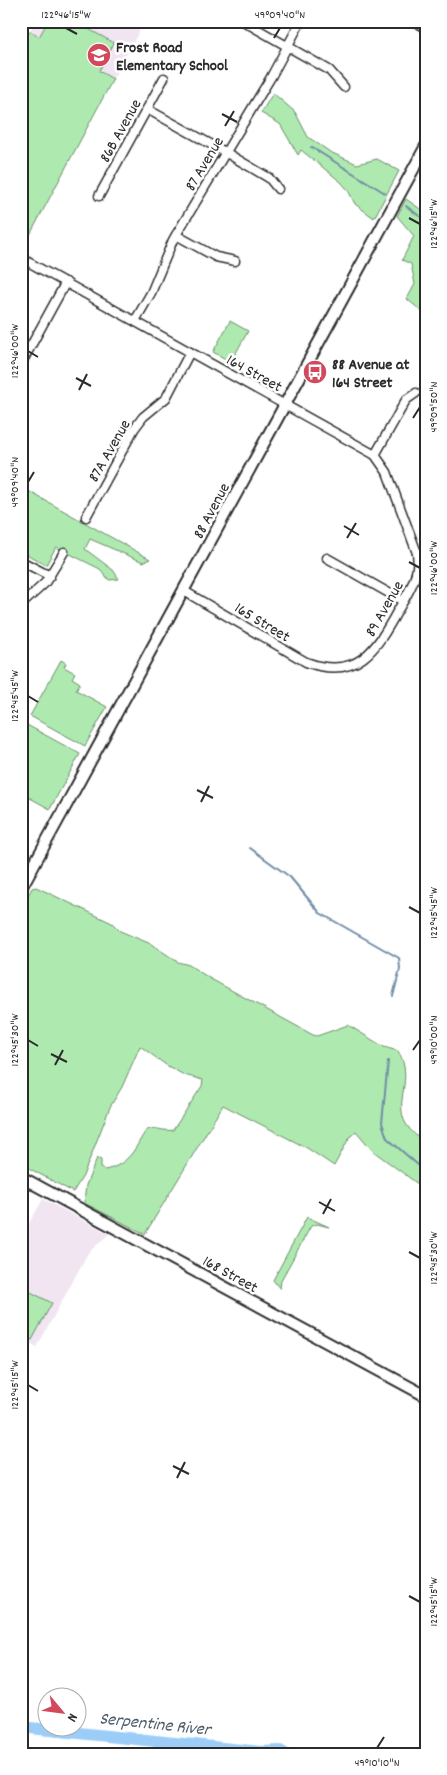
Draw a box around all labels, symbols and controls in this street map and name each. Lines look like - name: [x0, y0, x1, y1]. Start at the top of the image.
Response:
- text: 122°46'15"W: [41, 7, 91, 24]
- text: 49°09'40"N: [255, 7, 305, 24]
- place label: Frost Road Elementary School: [116, 37, 228, 78]
- school or university icon: Frost Road Elementary School: [86, 42, 112, 68]
- street label: 86B Avenue: [94, 95, 148, 167]
- street label: 87 Avenue: [180, 133, 230, 196]
- text: 122°46'15"W: [426, 199, 443, 249]
- text: 122°46'00"W: [7, 324, 24, 378]
- street label: 164 Street: [222, 349, 286, 399]
- place label: 88 Avenue at 164 Street: [332, 354, 409, 395]
- bus stop icon: 88 Avenue at 164 Street: [302, 359, 328, 385]
- text: 49°09'50"N: [426, 381, 443, 433]
- street label: 87A Avenue: [83, 416, 137, 487]
- text: 49°09'40"N: [7, 457, 24, 507]
- street label: 88 Avenue: [188, 479, 237, 543]
- text: 122°46'00"W: [426, 541, 443, 595]
- street label: 89 Avenue: [360, 577, 410, 641]
- street label: 165 Street: [230, 598, 294, 649]
- text: 122°45'45"W: [7, 670, 24, 722]
- text: 122°45'45"W: [426, 887, 443, 939]
- text: 122°45'30"W: [7, 1013, 24, 1066]
- text: 49°10'00"N: [426, 1015, 443, 1065]
- text: 122°45'30"W: [426, 1231, 443, 1284]
- street label: 168 Street: [198, 1251, 262, 1300]
- text: 122°45'15"W: [7, 1360, 24, 1410]
- text: 122°45'15"W: [426, 1577, 443, 1627]
- north arrow: [38, 1688, 88, 1738]
- water label: Serpentine River: [98, 1707, 214, 1744]
- text: N: [61, 1709, 82, 1725]
- text: 49°10'10"N: [354, 1755, 400, 1772]

